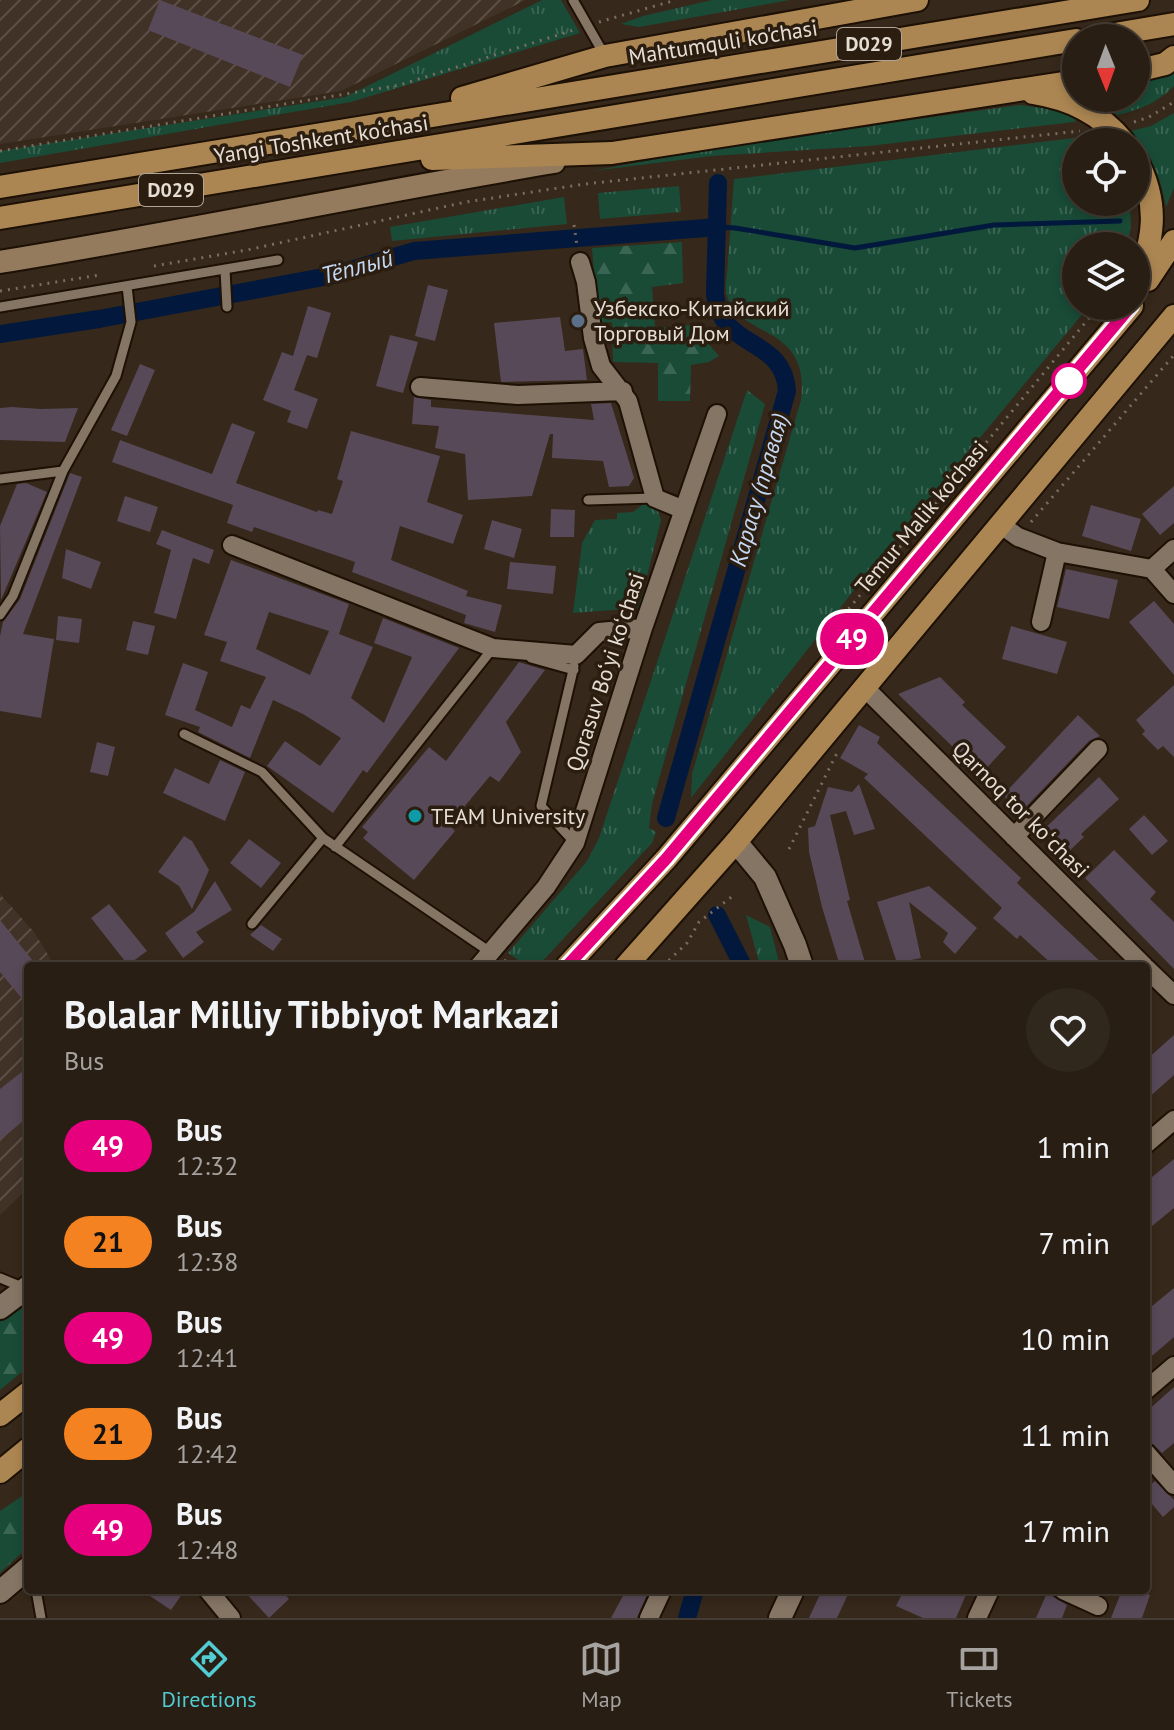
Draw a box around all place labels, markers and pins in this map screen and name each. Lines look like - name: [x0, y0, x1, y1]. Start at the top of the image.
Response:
- place label: Узбекско-Китайский Торговый Дом: [594, 294, 789, 347]
- marker: Узбекско-Китайский Торговый Дом: [569, 312, 587, 330]
- unlabelled marker: [1052, 364, 1086, 398]
- place label: TEAM University: [431, 802, 586, 830]
- marker: TEAM University: [406, 807, 424, 825]

